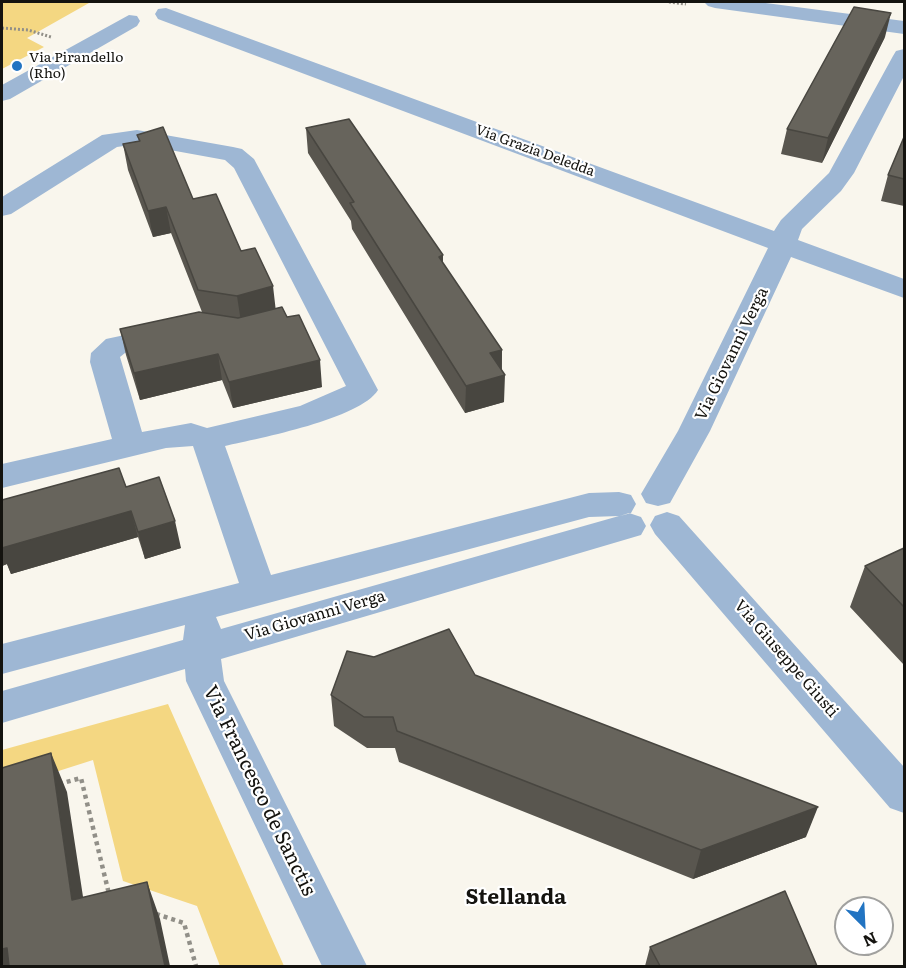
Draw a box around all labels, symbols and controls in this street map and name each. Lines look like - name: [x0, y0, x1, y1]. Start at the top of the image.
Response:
- place label: Via Pirandello (Rho): [29, 50, 123, 82]
- marker: Via Pirandello (Rho): [10, 59, 24, 73]
- street label: Via Grazia Deledda: [473, 122, 597, 180]
- street label: Via Giovanni Verga: [691, 284, 773, 424]
- street label: Via Giovanni Verga: [242, 587, 388, 645]
- street label: Via Giuseppe Giusti: [730, 596, 842, 722]
- street label: Via Francesco de Sanctis: [198, 682, 320, 900]
- district label: Stellanda: [466, 885, 566, 911]
- north arrow: [834, 896, 894, 956]
- text: N: [859, 927, 882, 954]

